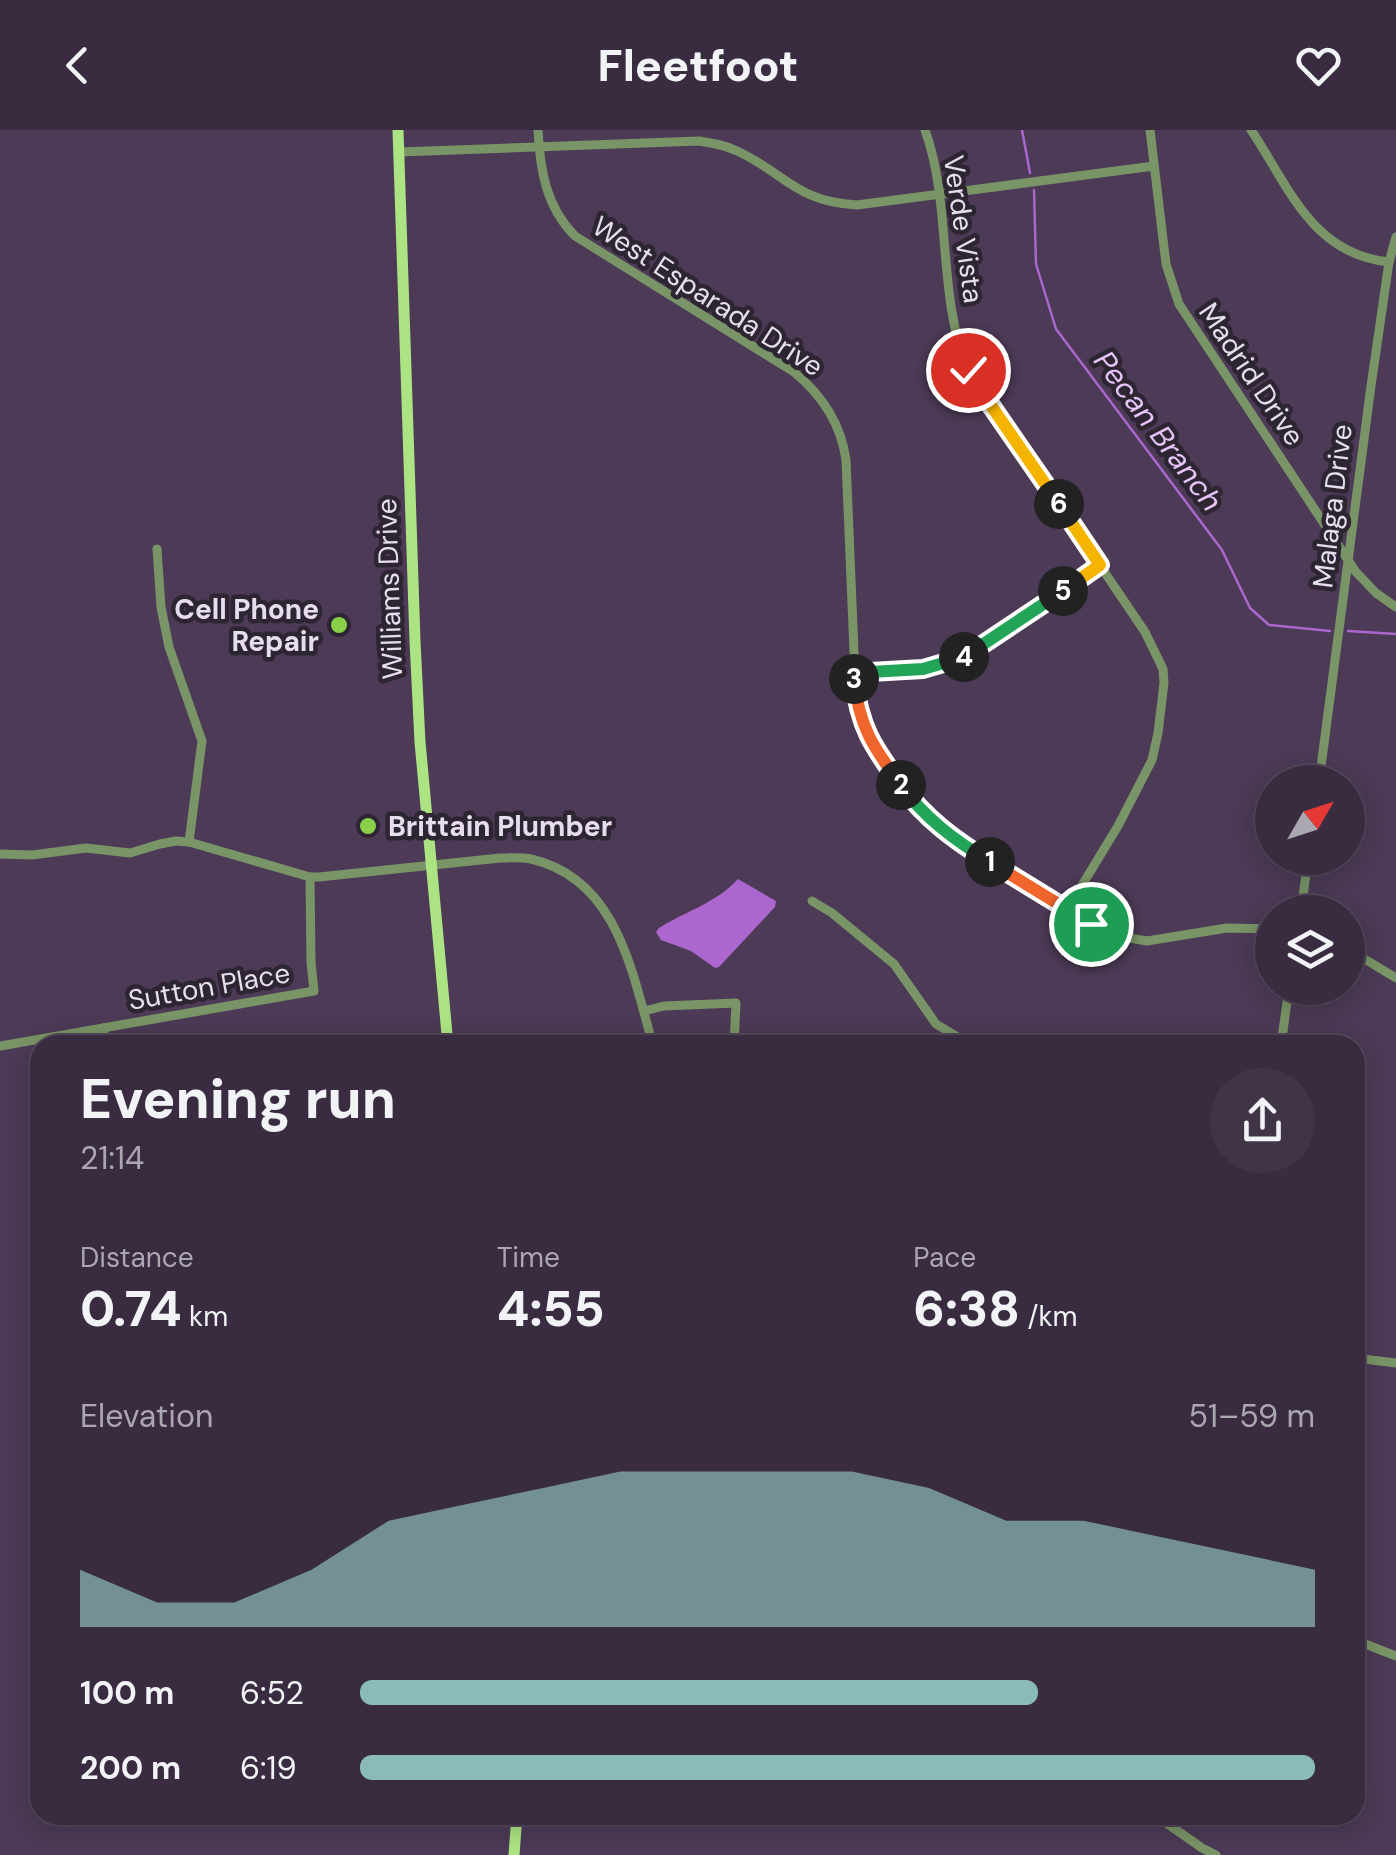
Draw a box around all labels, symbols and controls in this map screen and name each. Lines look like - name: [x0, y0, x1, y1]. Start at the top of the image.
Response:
- text: Fleetfoot: [598, 36, 798, 95]
- icon: back: [50, 38, 105, 93]
- icon: heart: [1291, 38, 1346, 93]
- street label: Verde Vista: [935, 153, 992, 305]
- street label: West Esparada Drive: [585, 208, 830, 385]
- street label: Madrid Drive: [1190, 296, 1313, 453]
- pin: [926, 328, 1011, 413]
- icon: check: [941, 343, 996, 398]
- water label: Pecan Branch: [1085, 343, 1231, 519]
- street label: Malaga Drive: [1304, 422, 1361, 590]
- pin: 6: [1034, 479, 1084, 529]
- text: 6: [1050, 485, 1068, 522]
- street label: Williams Drive: [368, 498, 411, 680]
- pin: 5: [1038, 566, 1088, 616]
- text: 5: [1054, 572, 1072, 609]
- place label: Cell Phone Repair: [174, 591, 319, 660]
- marker: Cell Phone Repair: [328, 614, 350, 636]
- pin: 4: [939, 632, 989, 682]
- text: 4: [955, 638, 973, 675]
- pin: 3: [829, 654, 879, 704]
- text: 3: [846, 660, 862, 697]
- pin: 2: [876, 760, 926, 810]
- north arrow: [1255, 765, 1365, 875]
- map controls: [1255, 765, 1365, 1005]
- text: 2: [893, 766, 909, 803]
- place label: Brittain Plumber: [388, 808, 612, 845]
- marker: Brittain Plumber: [357, 815, 379, 837]
- pin: 1: [965, 837, 1015, 887]
- text: 1: [985, 843, 995, 880]
- pin: [1049, 882, 1134, 967]
- button: layers: [1255, 895, 1365, 1005]
- icon: arrive: [1064, 897, 1119, 952]
- street label: Sutton Place: [125, 954, 293, 1019]
- text: Evening run: [80, 1063, 396, 1135]
- button: share: [1210, 1068, 1315, 1173]
- text: 21:14: [80, 1137, 144, 1179]
- text: Distance: [80, 1239, 194, 1276]
- text: Time: [497, 1239, 560, 1276]
- text: Pace: [913, 1239, 976, 1276]
- text: 0.74: [80, 1276, 182, 1342]
- text: 4:55: [497, 1276, 605, 1342]
- text: 6:38: [913, 1276, 1020, 1342]
- text: km: [182, 1298, 228, 1335]
- text: /km: [1020, 1298, 1078, 1335]
- text: Elevation: [80, 1395, 213, 1437]
- text: 51–59 m: [1188, 1395, 1315, 1437]
- text: 100 m: [80, 1672, 174, 1714]
- text: 6:52: [240, 1672, 304, 1714]
- text: 200 m: [80, 1747, 181, 1789]
- text: 6:19: [240, 1747, 297, 1789]

